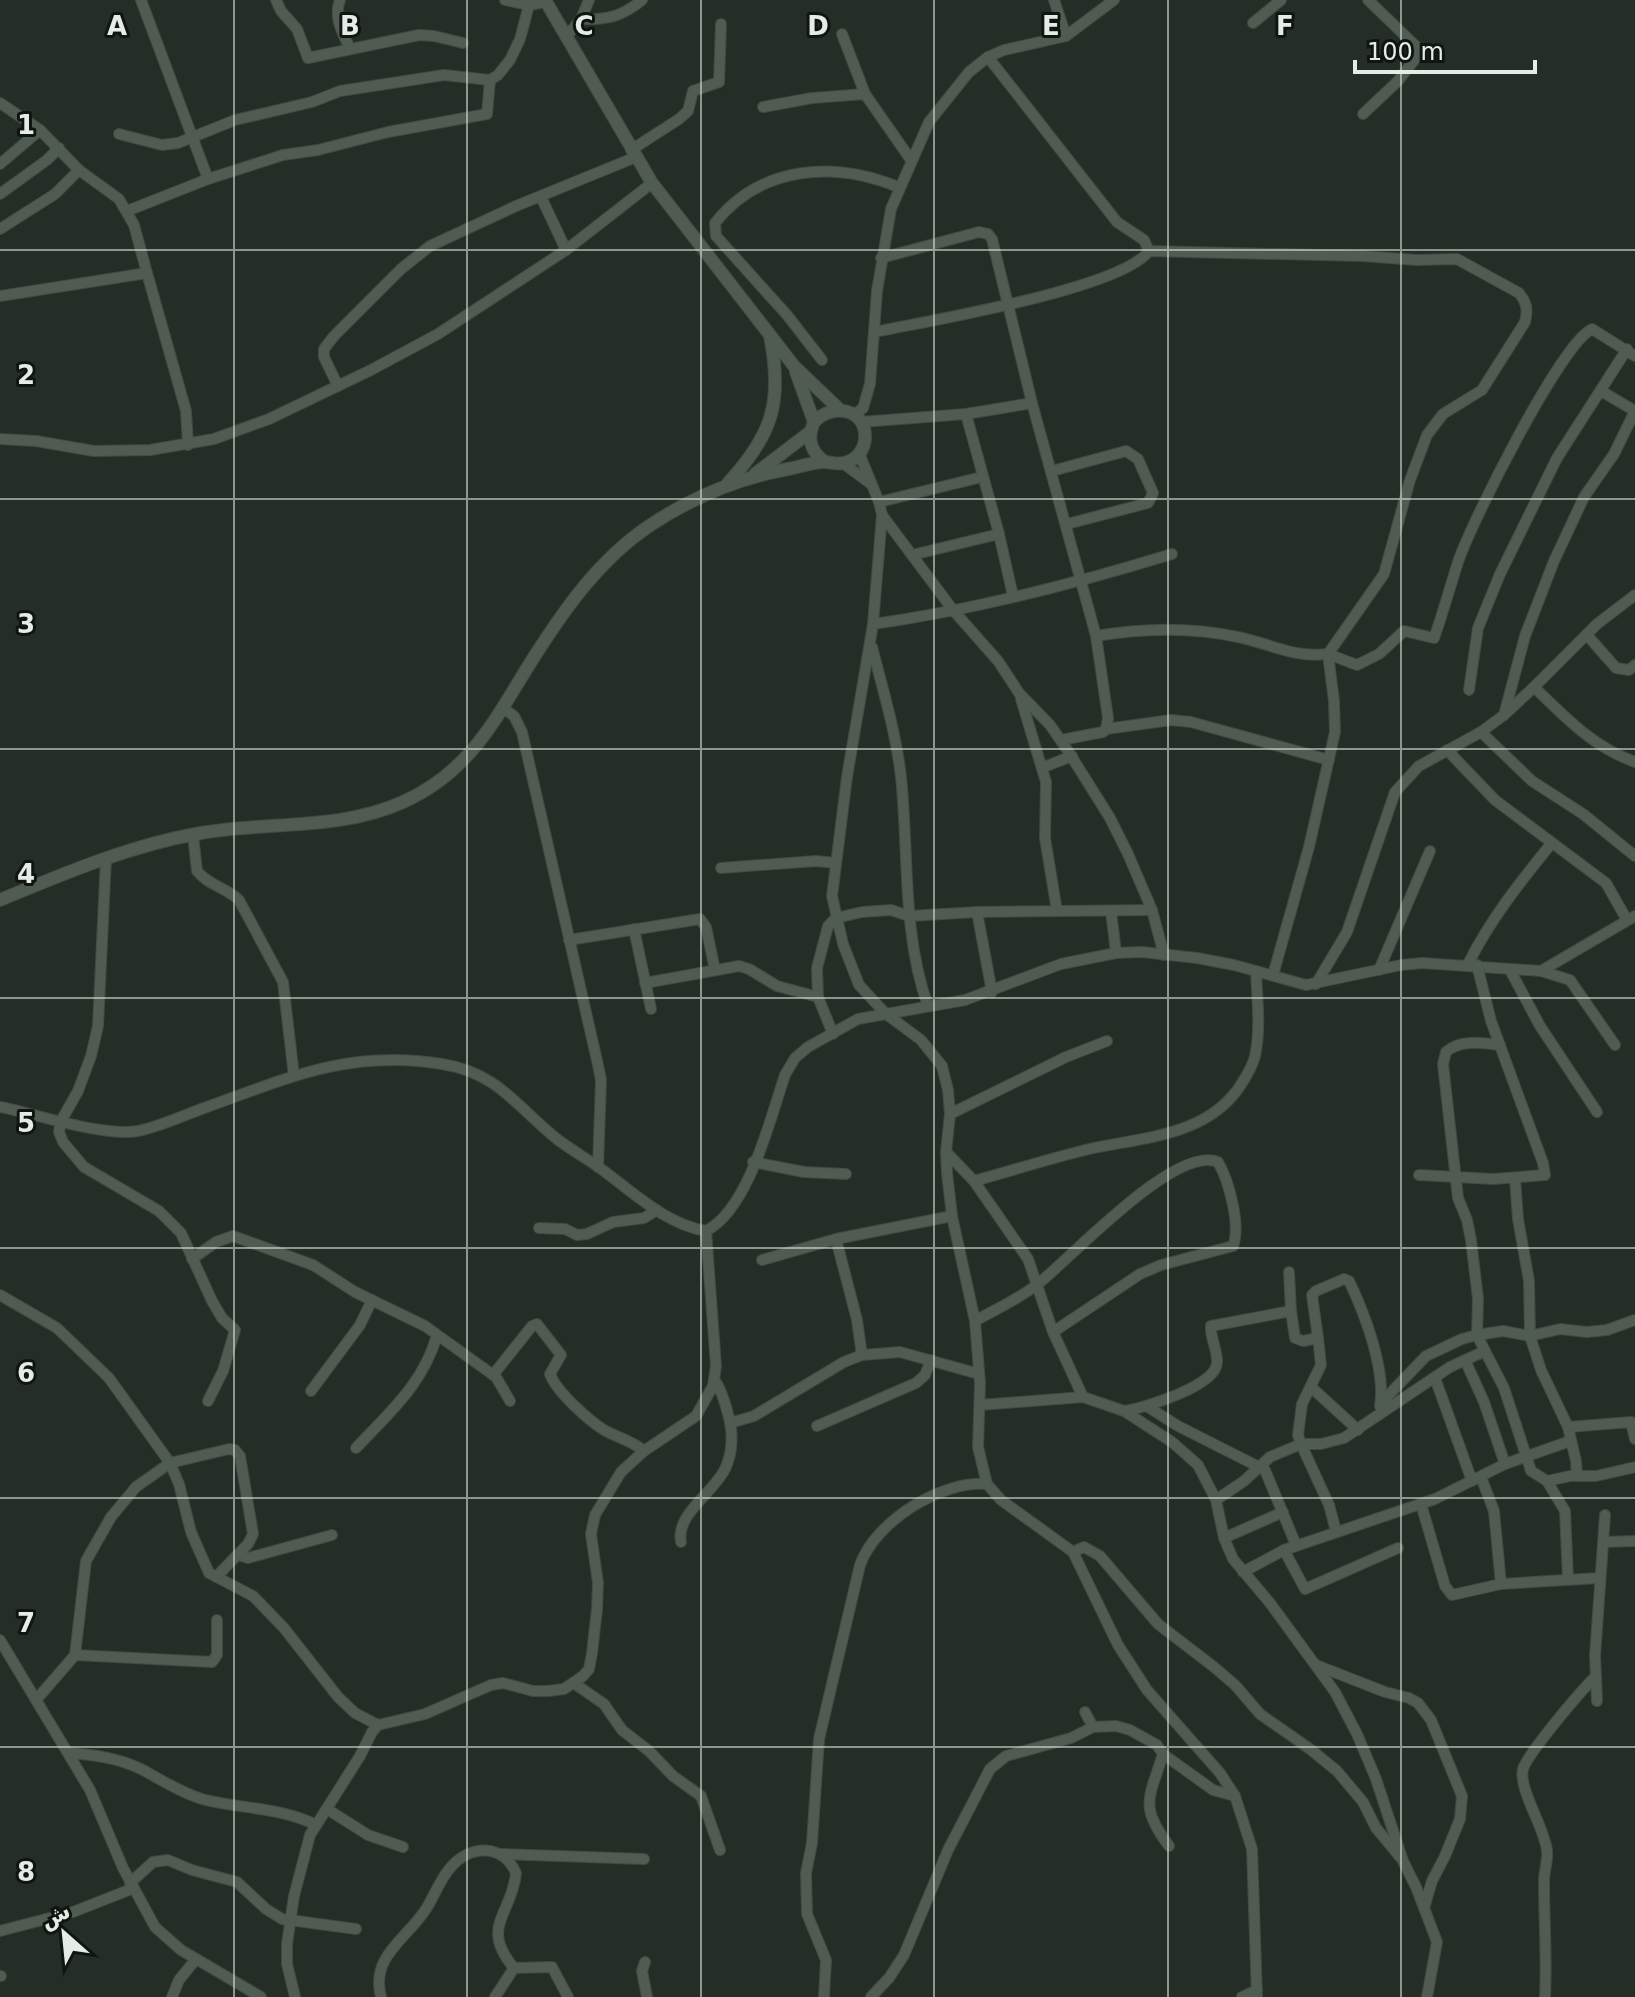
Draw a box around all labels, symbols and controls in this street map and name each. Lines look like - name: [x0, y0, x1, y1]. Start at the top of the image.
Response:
- text: A: [107, 11, 127, 41]
- text: B: [340, 11, 360, 41]
- text: C: [574, 11, 594, 41]
- text: D: [807, 11, 829, 41]
- text: E: [1042, 11, 1060, 41]
- text: F: [1276, 11, 1294, 41]
- scale bar: [1355, 24, 1535, 74]
- text: 100 m: [1367, 38, 1444, 66]
- text: 1: [17, 110, 35, 140]
- text: 2: [17, 360, 35, 390]
- text: 3: [17, 609, 35, 639]
- text: 4: [17, 859, 35, 889]
- text: 5: [17, 1108, 35, 1138]
- text: 6: [17, 1358, 35, 1388]
- text: 7: [17, 1608, 35, 1638]
- text: 8: [17, 1857, 35, 1887]
- north arrow: [24, 1893, 104, 1973]
- text: ش: [36, 1898, 74, 1934]

